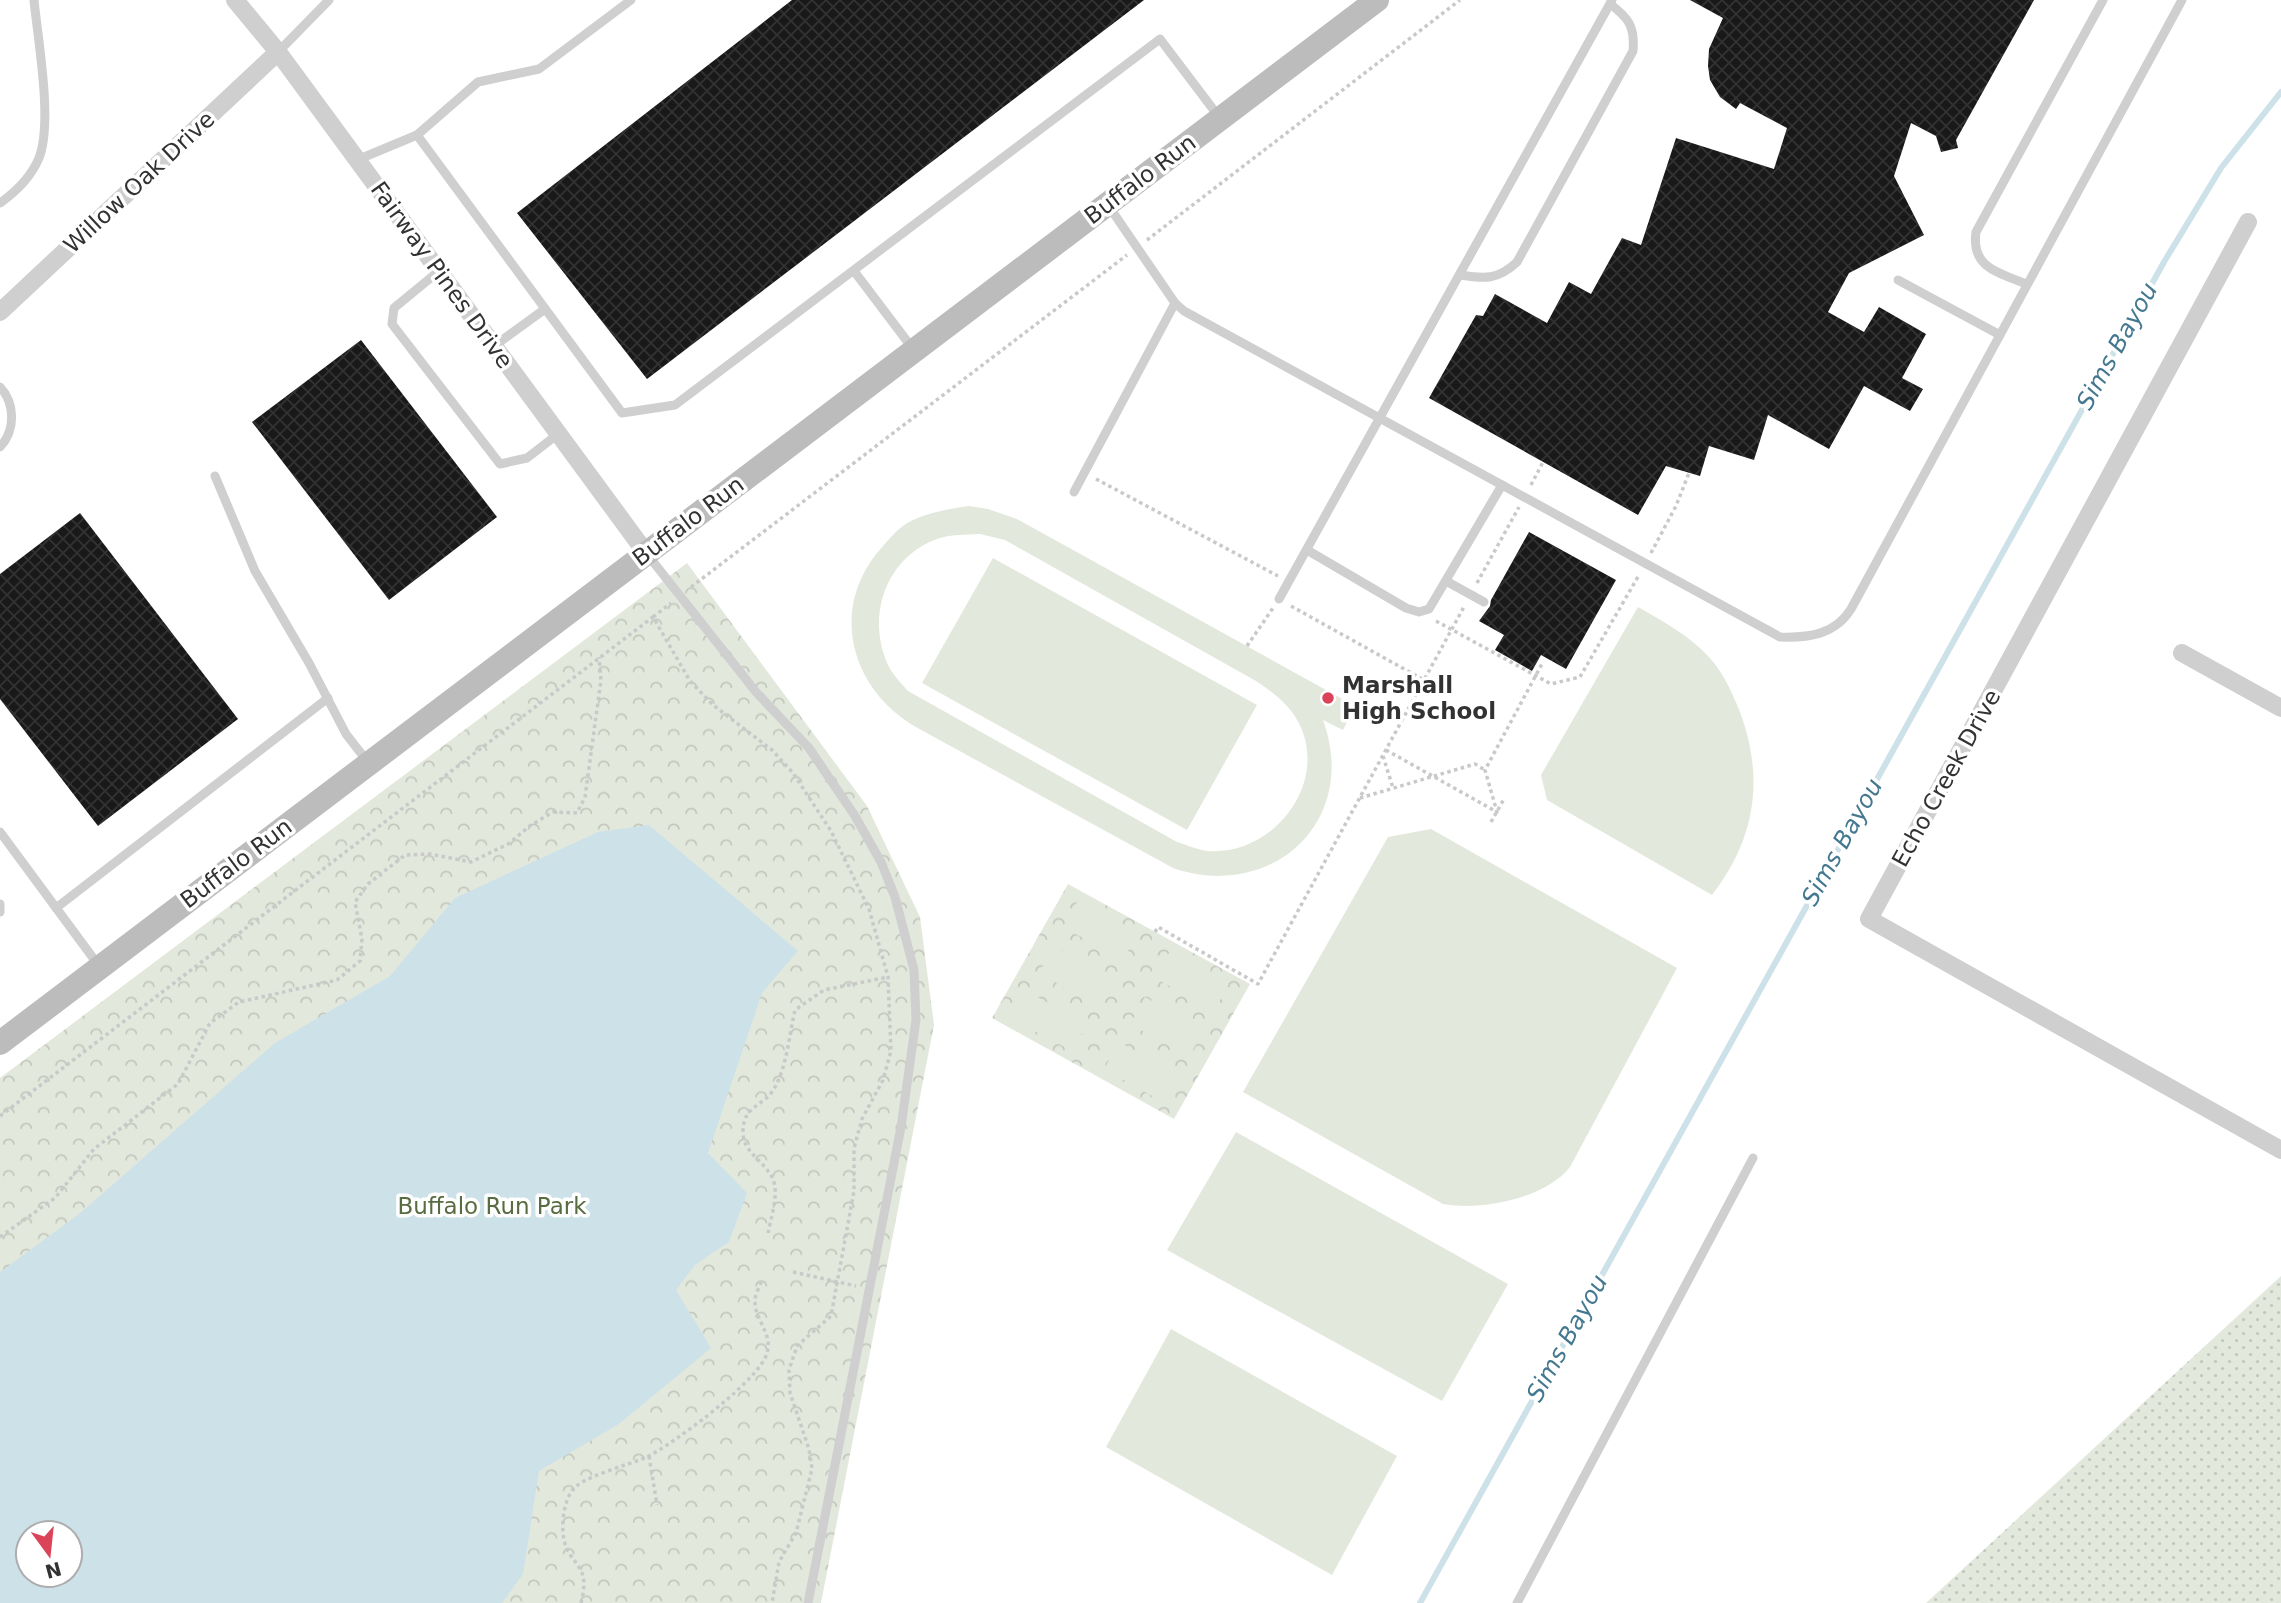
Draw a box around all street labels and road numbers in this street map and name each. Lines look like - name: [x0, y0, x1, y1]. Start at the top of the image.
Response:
- street label: Willow Oak Drive: [59, 106, 219, 258]
- street label: Buffalo Run: [1079, 129, 1201, 229]
- street label: Fairway Pines Drive: [366, 177, 518, 373]
- street label: Buffalo Run: [627, 471, 749, 571]
- street label: Echo Creek Drive: [1887, 685, 2005, 871]
- street label: Buffalo Run: [175, 813, 297, 913]

